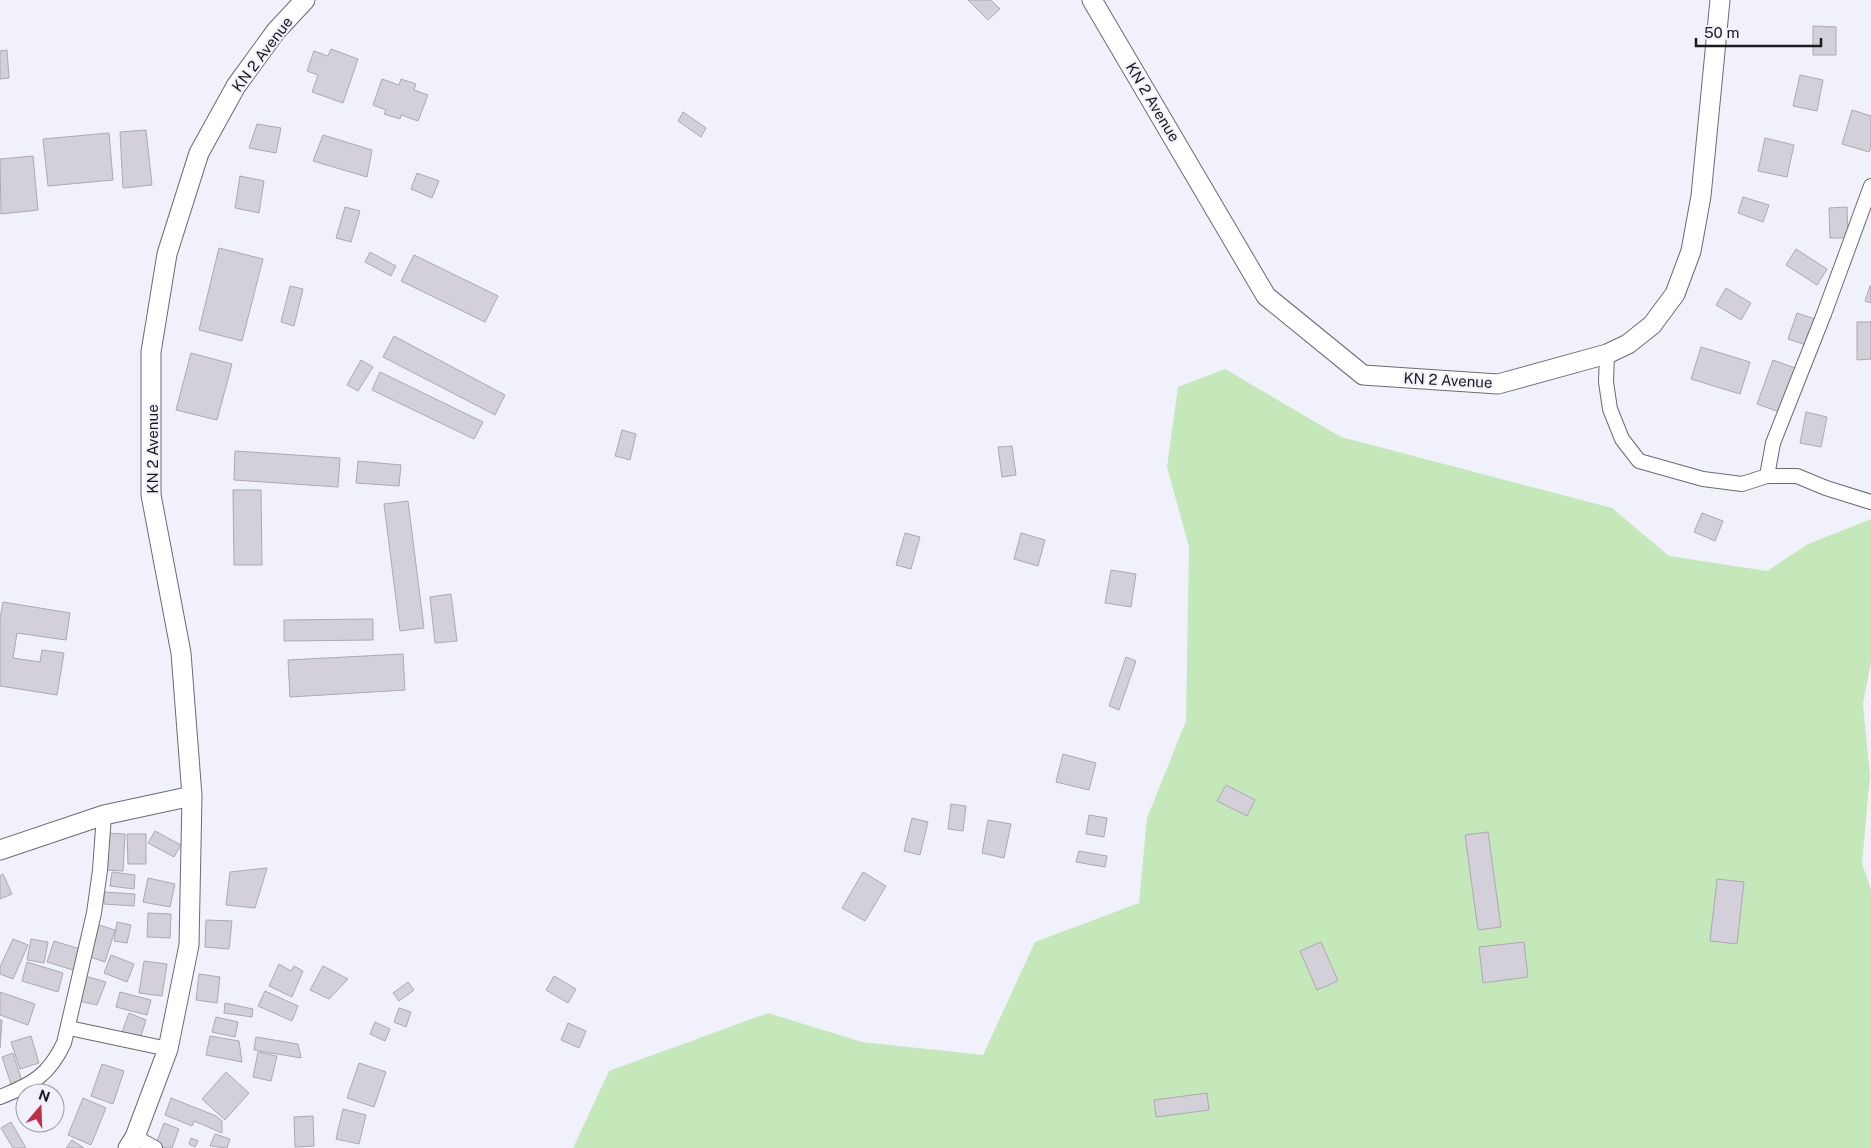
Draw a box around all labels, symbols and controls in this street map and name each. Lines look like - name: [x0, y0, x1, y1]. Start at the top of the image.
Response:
- street label: KN 2 Avenue: [228, 13, 296, 95]
- scale bar: [1696, 15, 1821, 47]
- text: 50 m: [1704, 24, 1739, 41]
- street label: KN 2 Avenue: [1123, 59, 1183, 145]
- street label: KN 2 Avenue: [1403, 369, 1493, 391]
- street label: KN 2 Avenue: [144, 404, 161, 494]
- north arrow: [15, 1083, 65, 1133]
- text: N: [36, 1086, 52, 1105]

